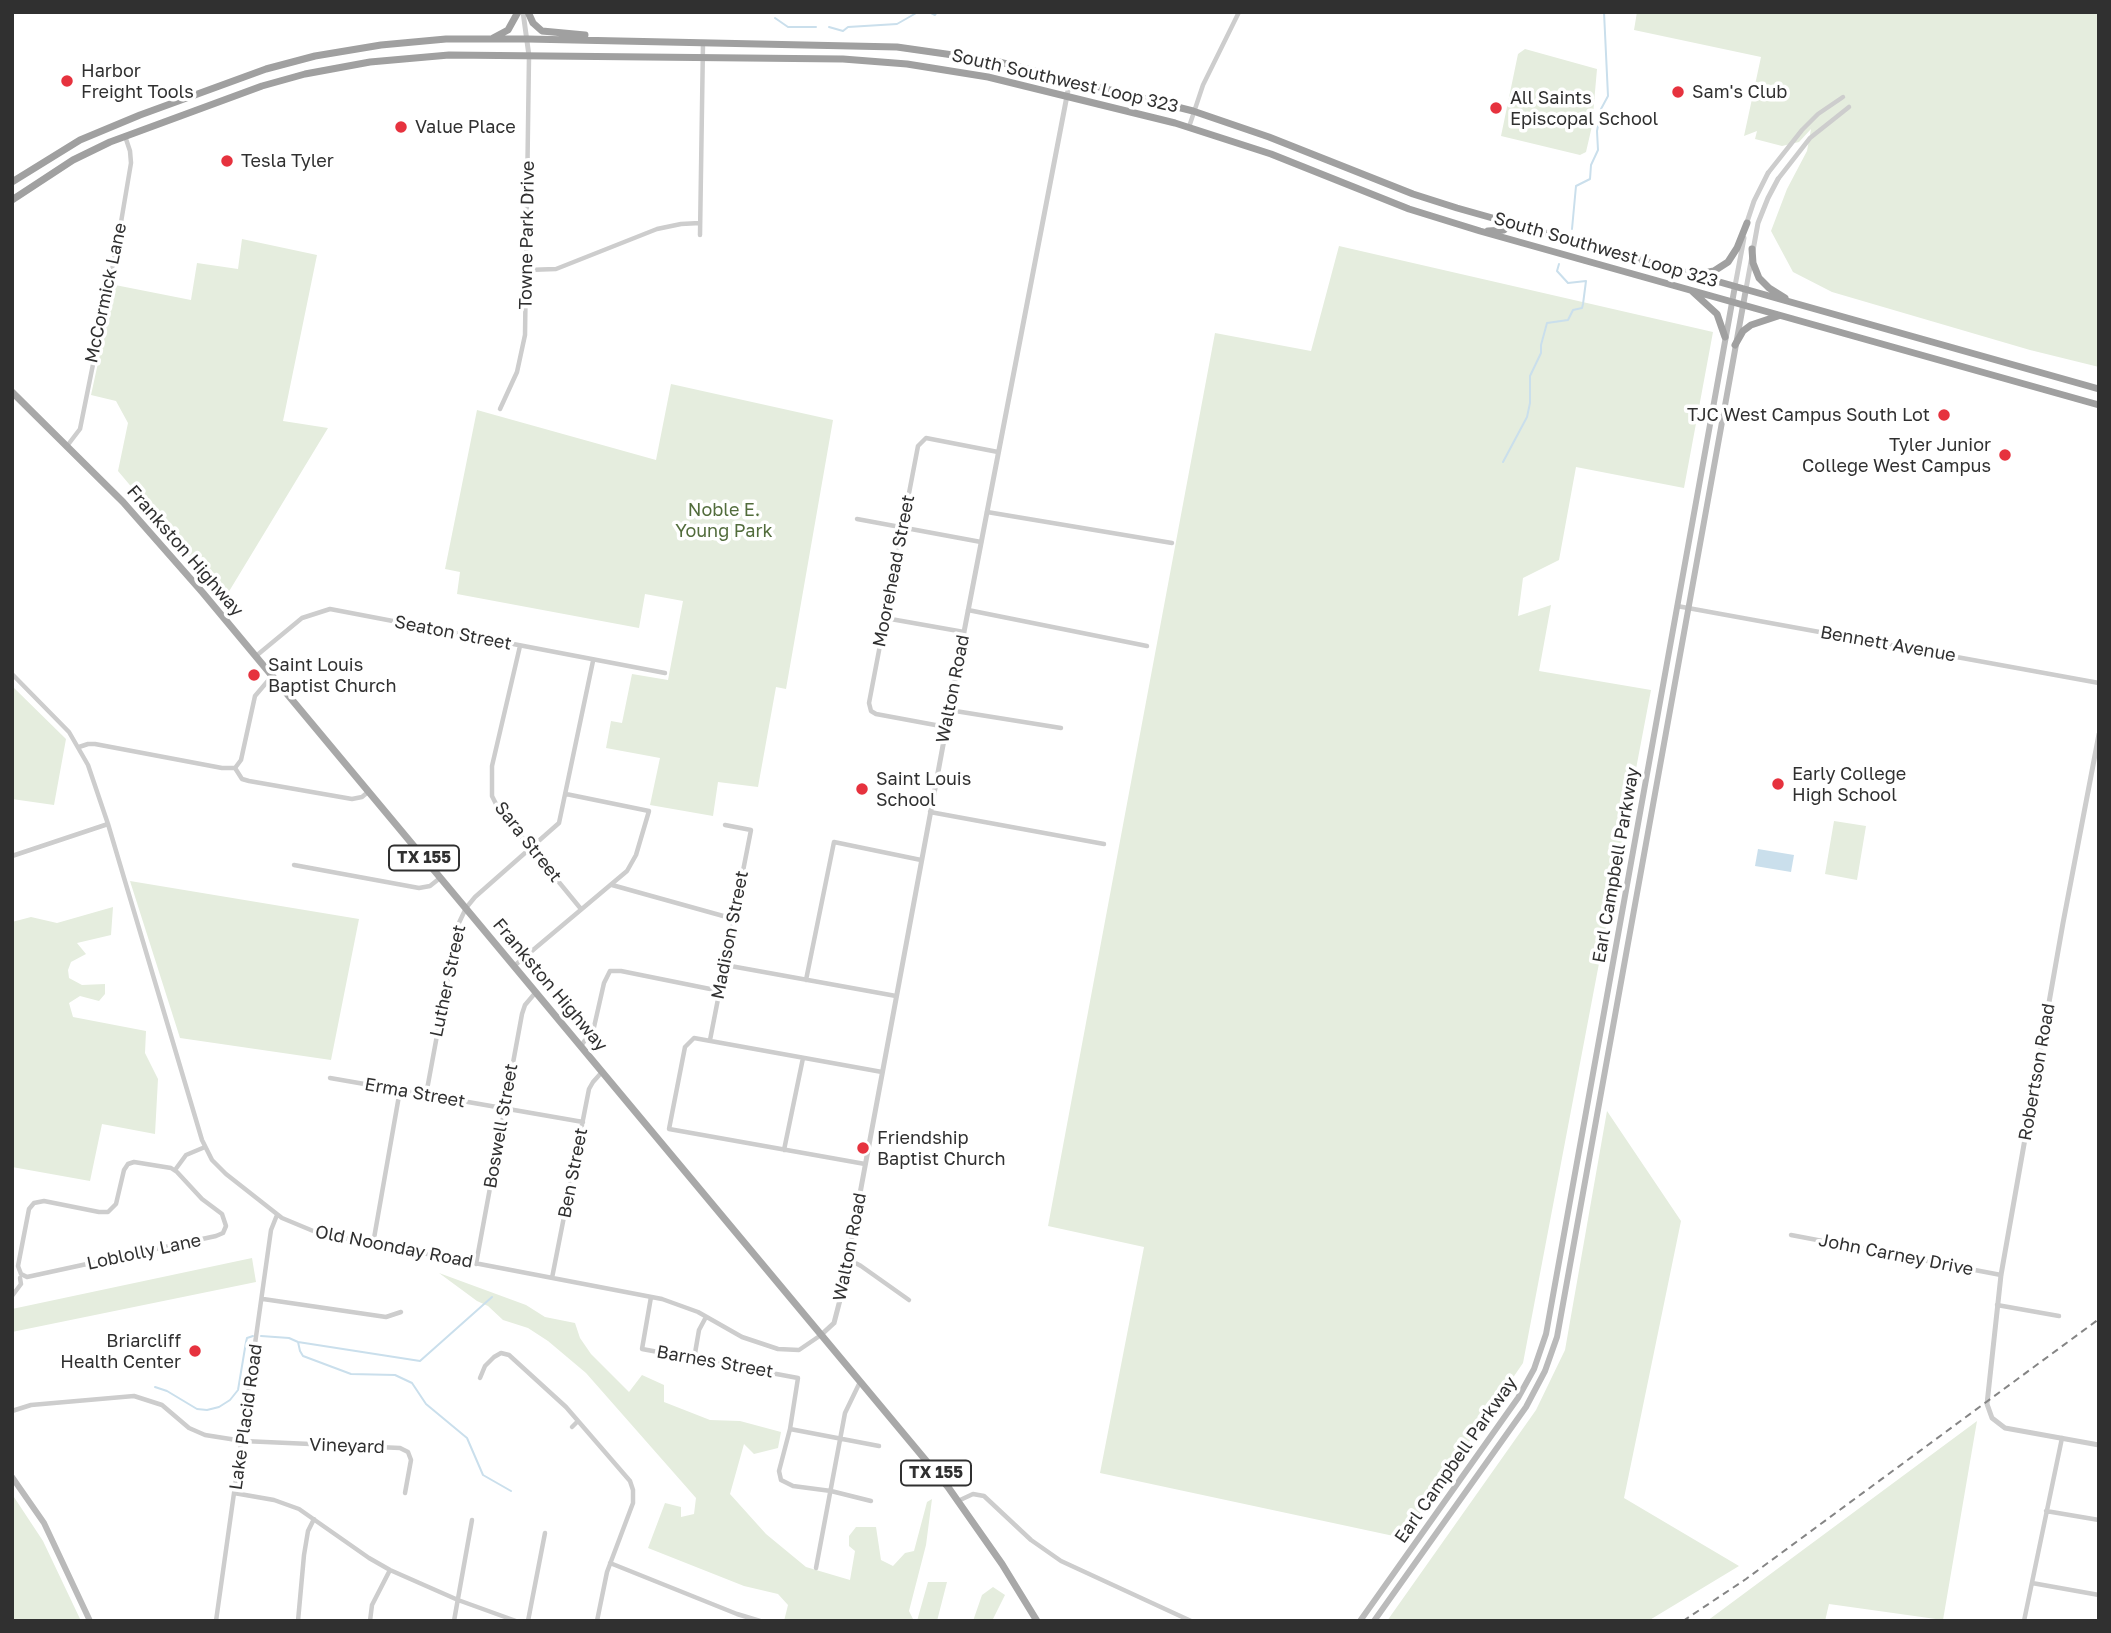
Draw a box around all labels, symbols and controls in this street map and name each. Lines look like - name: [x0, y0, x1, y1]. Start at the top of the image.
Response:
- street label: South Southwest Loop 323: [949, 44, 1181, 118]
- place label: Harbor Freight Tools: [81, 60, 194, 102]
- marker: Harbor Freight Tools: [59, 73, 75, 89]
- place label: Sam's Club: [1692, 81, 1787, 103]
- marker: Sam's Club: [1670, 84, 1686, 100]
- place label: All Saints Episcopal School: [1510, 87, 1658, 130]
- marker: All Saints Episcopal School: [1488, 100, 1504, 116]
- place label: Value Place: [415, 116, 516, 138]
- marker: Value Place: [393, 119, 409, 135]
- place label: Tesla Tyler: [241, 150, 334, 172]
- marker: Tesla Tyler: [219, 153, 235, 169]
- street label: Towne Park Drive: [515, 160, 539, 310]
- street label: South Southwest Loop 323: [1491, 208, 1721, 292]
- street label: McCormick Lane: [81, 221, 131, 365]
- place label: TJC West Campus South Lot: [1687, 404, 1930, 426]
- marker: TJC West Campus South Lot: [1936, 407, 1952, 423]
- place label: Tyler Junior College West Campus: [1802, 434, 1991, 476]
- marker: Tyler Junior College West Campus: [1997, 447, 2013, 463]
- street label: Frankston Highway: [122, 481, 248, 621]
- street label: Moorehead Street: [869, 493, 919, 649]
- park label: Noble E. Young Park: [675, 499, 773, 542]
- street label: Seaton Street: [393, 611, 513, 655]
- street label: Bennett Avenue: [1818, 621, 1958, 667]
- street label: Walton Road: [932, 633, 974, 745]
- place label: Saint Louis Baptist Church: [268, 654, 396, 696]
- marker: Saint Louis Baptist Church: [246, 667, 262, 683]
- place label: Early College High School: [1792, 763, 1906, 806]
- street label: Earl Campbell Parkway: [1588, 765, 1644, 965]
- place label: Saint Louis School: [876, 768, 971, 810]
- marker: Early College High School: [1770, 776, 1786, 792]
- marker: Saint Louis School: [854, 781, 870, 797]
- street label: Sara Street: [490, 797, 566, 887]
- road number: TX 155: [389, 846, 459, 870]
- street label: Madison Street: [707, 869, 753, 1001]
- street label: Frankston Highway: [488, 914, 612, 1056]
- street label: Luther Street: [426, 923, 470, 1039]
- street label: Robertson Road: [2014, 1002, 2060, 1142]
- street label: Boswell Street: [479, 1062, 523, 1190]
- street label: Erma Street: [363, 1074, 467, 1112]
- street label: Ben Street: [554, 1126, 592, 1220]
- place label: Friendship Baptist Church: [877, 1127, 1005, 1170]
- marker: Friendship Baptist Church: [855, 1140, 871, 1156]
- street label: Walton Road: [829, 1191, 871, 1303]
- street label: Old Noonday Road: [313, 1221, 475, 1273]
- street label: Loblolly Lane: [85, 1229, 203, 1275]
- street label: John Carney Drive: [1817, 1229, 1975, 1281]
- place label: Briarcliff Health Center: [60, 1330, 181, 1372]
- street label: Barnes Street: [655, 1341, 775, 1383]
- marker: Briarcliff Health Center: [187, 1343, 203, 1359]
- street label: Lake Placid Road: [225, 1343, 267, 1491]
- street label: Earl Campbell Parkway: [1390, 1373, 1522, 1547]
- street label: Vineyard: [309, 1434, 385, 1458]
- road number: TX 155: [901, 1460, 971, 1485]

